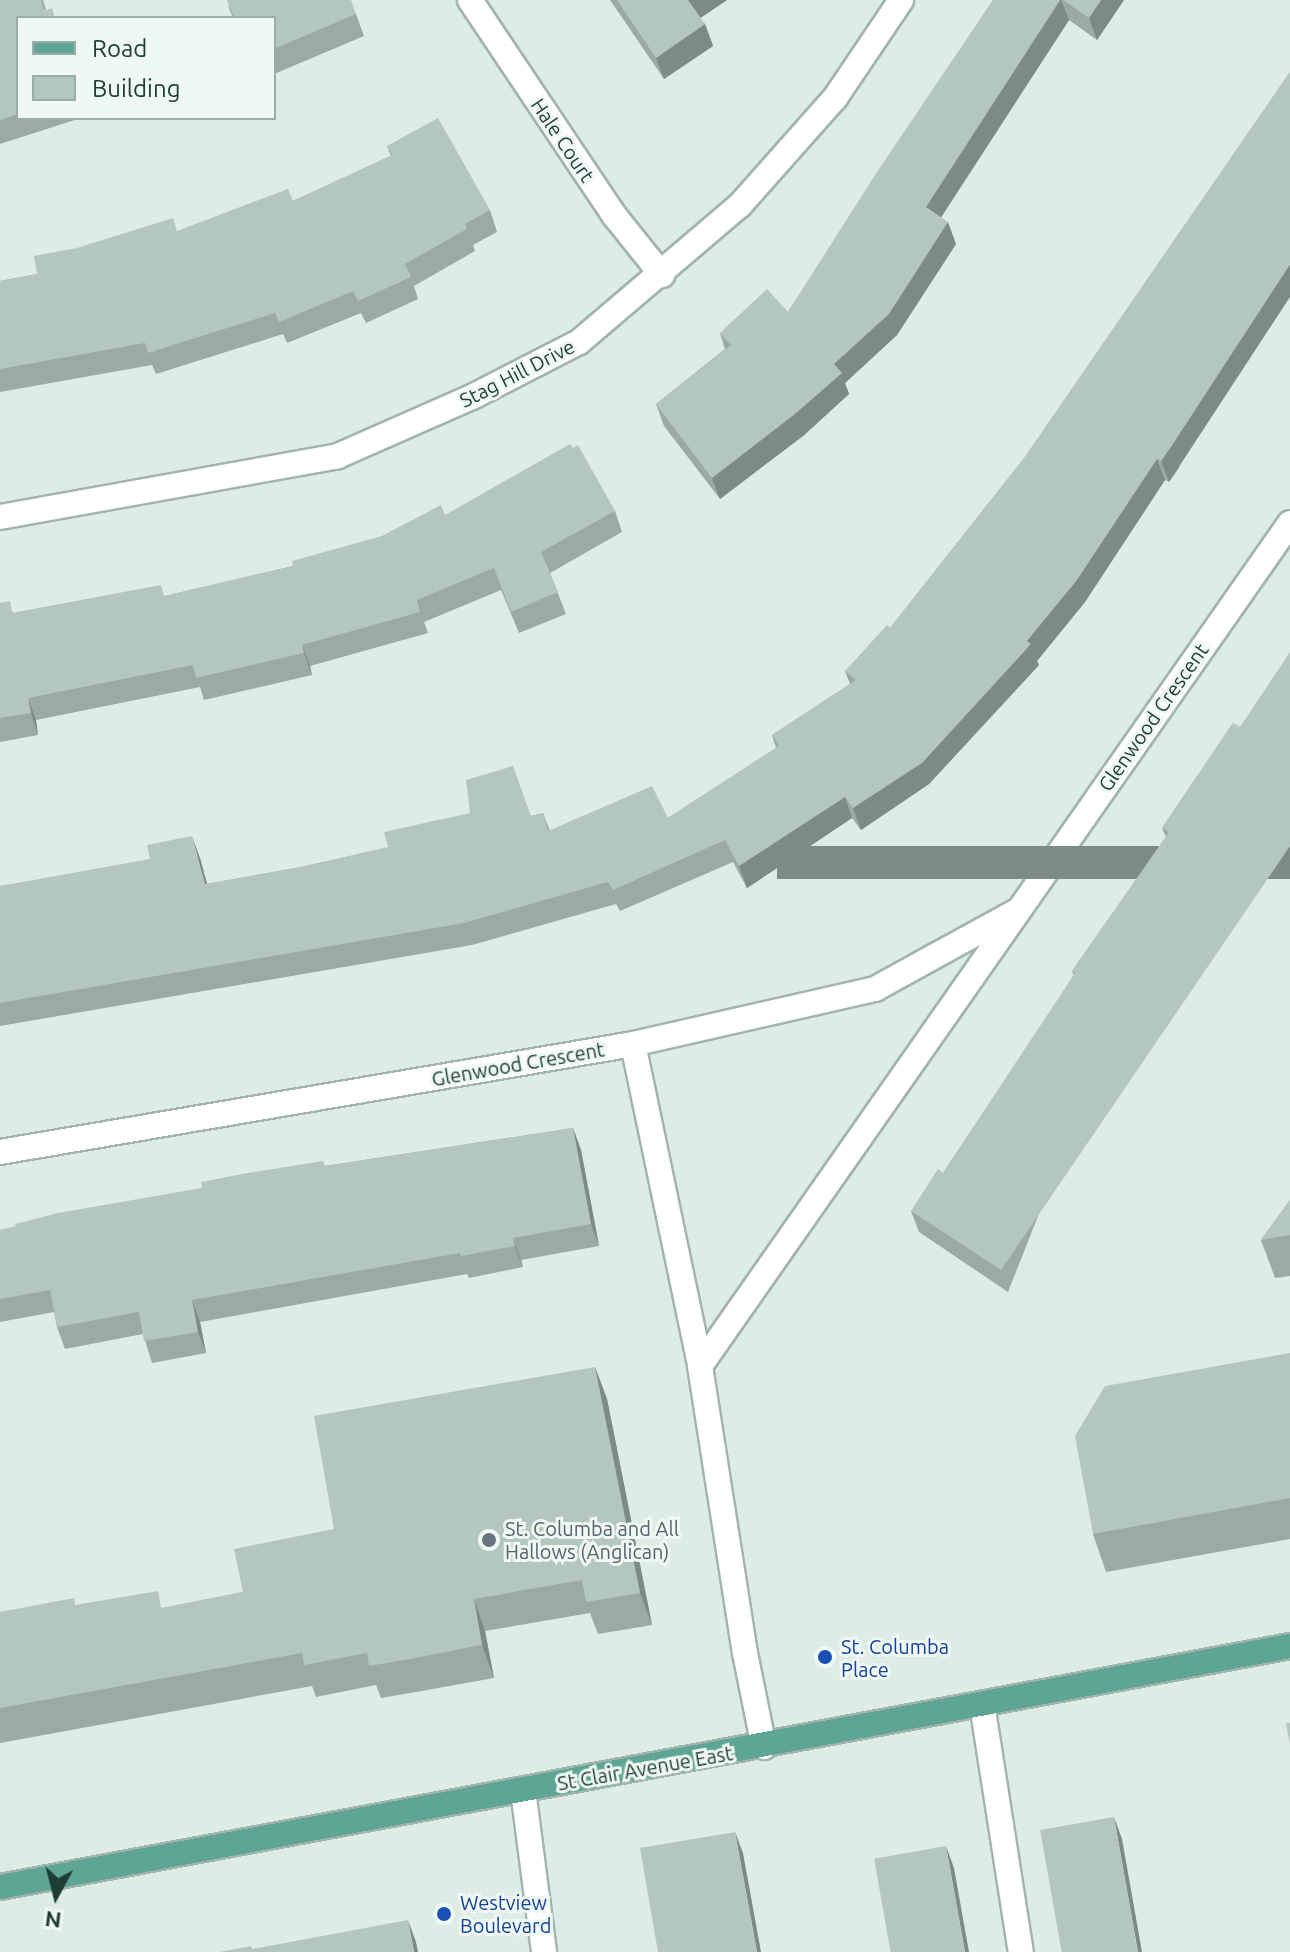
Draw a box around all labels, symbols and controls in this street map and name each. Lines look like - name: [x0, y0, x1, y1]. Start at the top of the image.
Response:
- legend: [16, 16, 276, 120]
- text: Road: [92, 35, 147, 62]
- text: Building: [92, 75, 180, 102]
- street label: Hale Court: [526, 94, 600, 186]
- street label: Stag Hill Drive: [456, 334, 578, 412]
- street label: Glenwood Crescent: [1093, 638, 1213, 796]
- street label: Glenwood Crescent: [430, 1037, 606, 1091]
- place label: St. Columba and All Hallows (Anglican): [505, 1516, 679, 1563]
- marker: St. Columba and All Hallows (Anglican): [480, 1531, 498, 1549]
- place label: St. Columba Place: [841, 1634, 949, 1681]
- marker: St. Columba Place: [816, 1648, 834, 1666]
- street label: St Clair Avenue East: [555, 1741, 735, 1795]
- north arrow: [16, 1856, 96, 1936]
- place label: Westview Boulevard: [460, 1890, 551, 1937]
- marker: Westview Boulevard: [435, 1905, 453, 1923]
- text: N: [43, 1907, 63, 1934]

